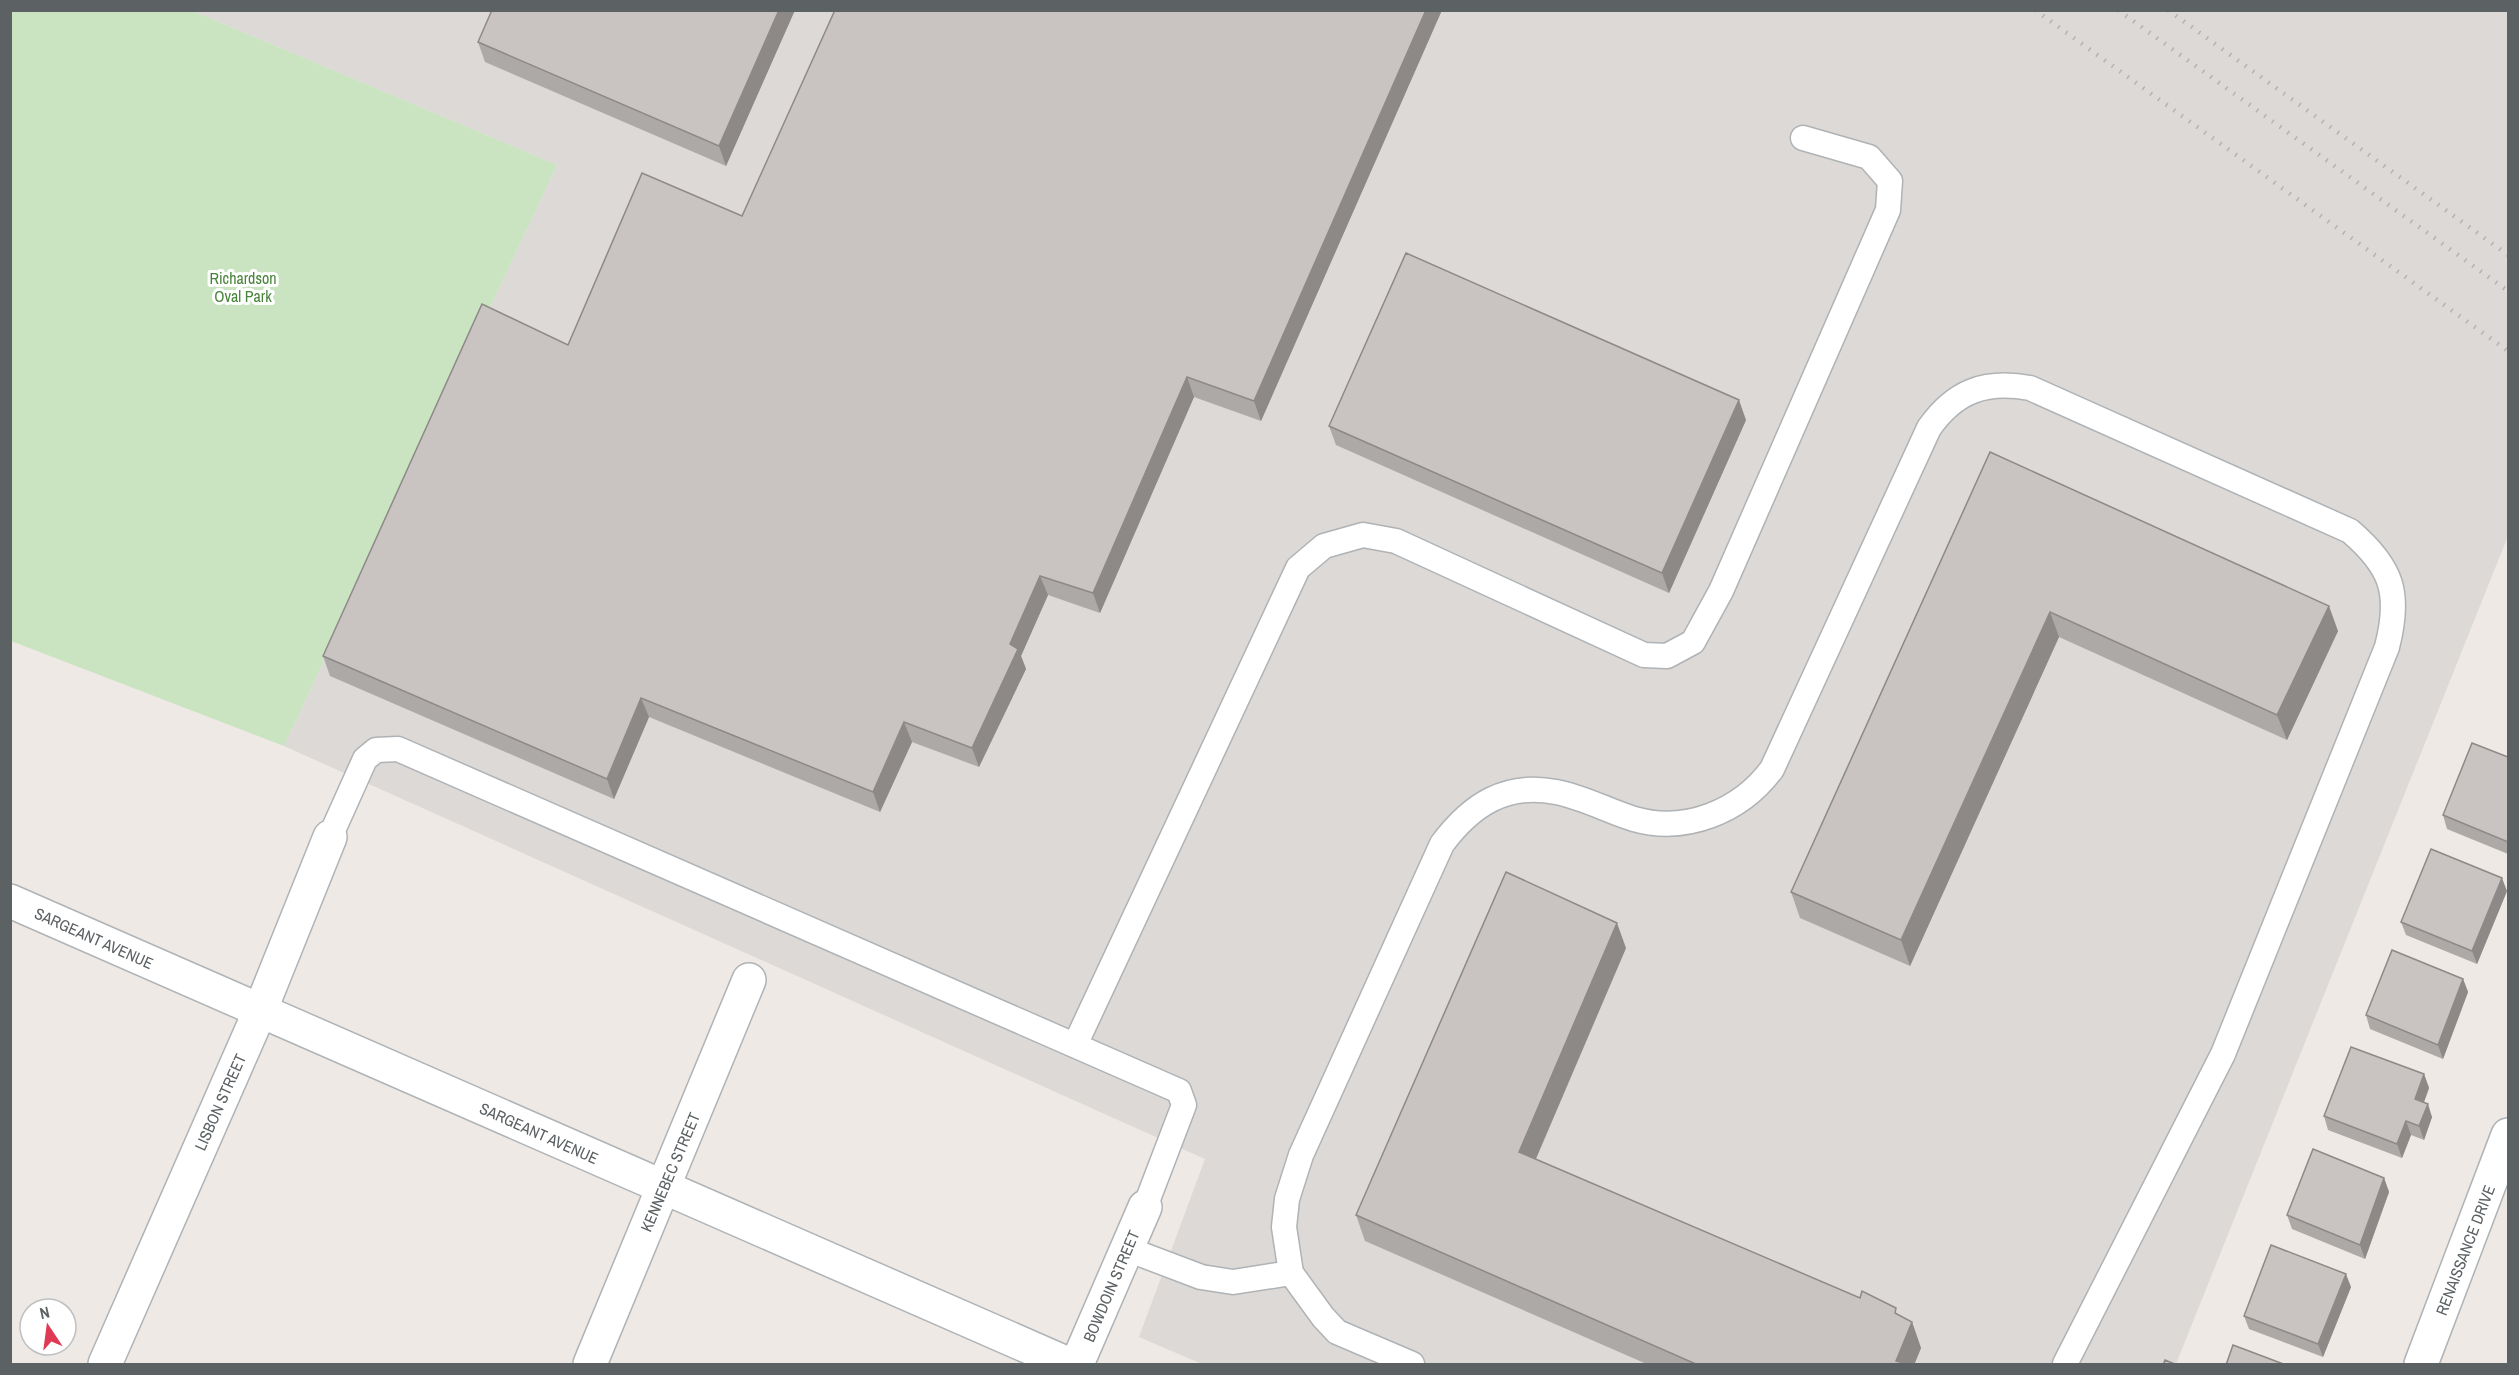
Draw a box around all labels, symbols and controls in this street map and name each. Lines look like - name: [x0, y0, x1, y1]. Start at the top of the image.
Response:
- park label: Richardson Oval Park: [209, 267, 277, 307]
- street label: SARGEANT AVENUE: [31, 902, 157, 974]
- street label: LISBON STREET: [189, 1050, 251, 1154]
- street label: SARGEANT AVENUE: [476, 1097, 602, 1169]
- street label: KENNEBEC STREET: [635, 1109, 705, 1235]
- street label: RENAISSANCE DRIVE: [2430, 1182, 2500, 1318]
- street label: BOWDOIN STREET: [1078, 1227, 1144, 1345]
- north arrow: [18, 1297, 78, 1357]
- text: N: [38, 1301, 52, 1324]

